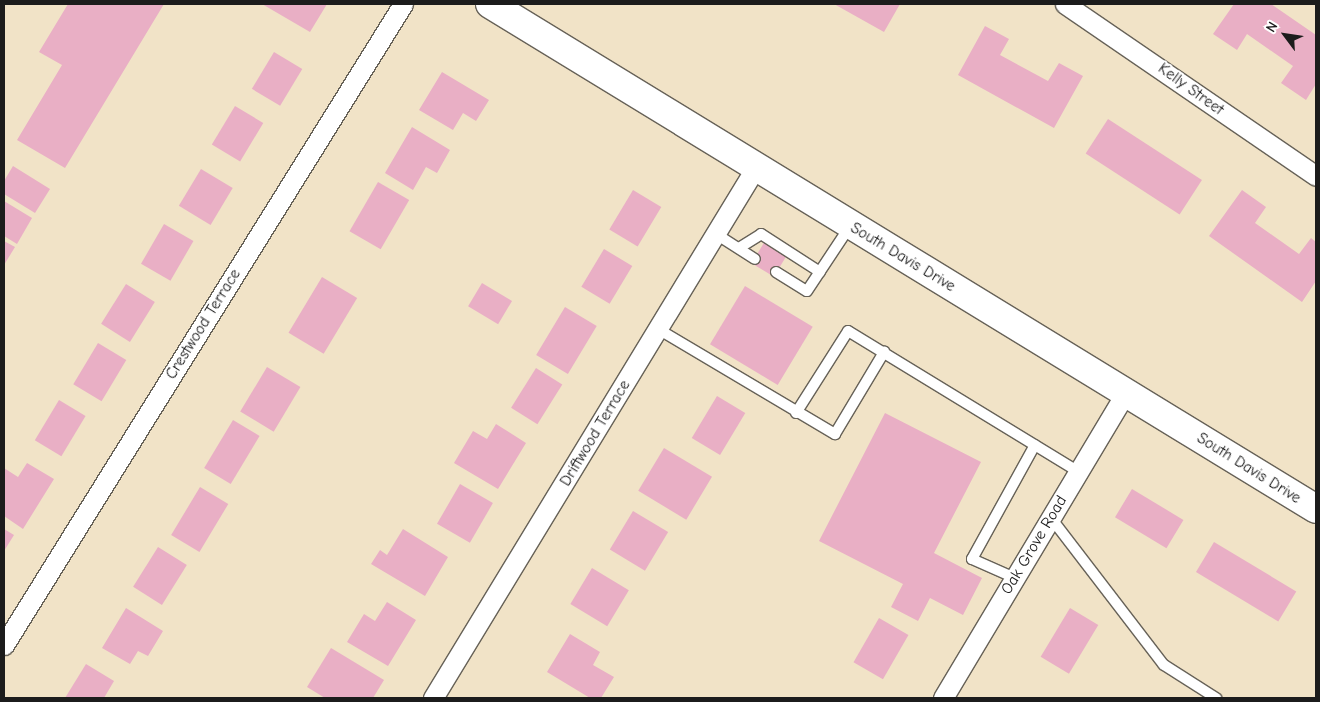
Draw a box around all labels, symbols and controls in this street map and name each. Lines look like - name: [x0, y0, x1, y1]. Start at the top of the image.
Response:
- north arrow: [1260, 10, 1310, 60]
- text: N: [1262, 19, 1281, 35]
- street label: Kelly Street: [1154, 59, 1228, 119]
- street label: South Davis Drive: [847, 218, 959, 296]
- street label: Crestwood Terrace: [161, 265, 245, 383]
- street label: Driftwood Terrace: [556, 376, 634, 490]
- street label: South Davis Drive: [1193, 428, 1305, 508]
- street label: Oak Grove Road: [997, 492, 1071, 598]

